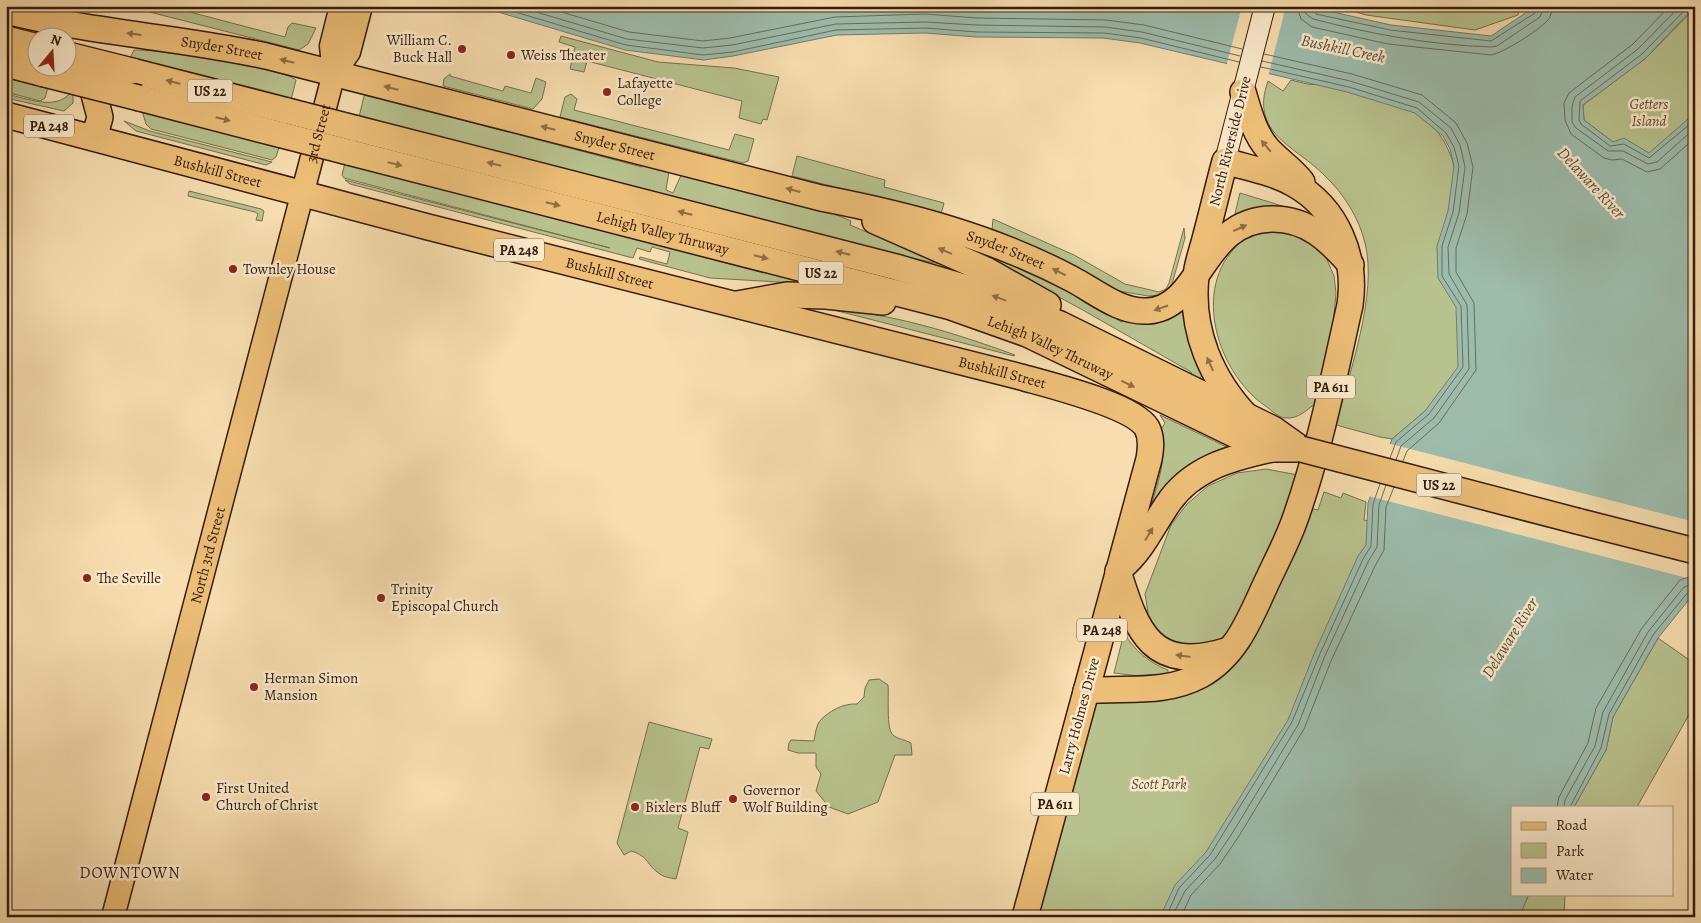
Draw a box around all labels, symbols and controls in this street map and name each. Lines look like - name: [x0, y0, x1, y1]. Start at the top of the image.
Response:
- north arrow: [28, 28, 78, 78]
- water label: Bushkill Creek: [1299, 29, 1387, 69]
- text: N: [48, 30, 64, 51]
- one-way arrow: [126, 30, 142, 38]
- place label: William C. Buck Hall: [385, 30, 452, 67]
- street label: Snyder Street: [180, 31, 265, 65]
- marker: William C. Buck Hall: [456, 43, 468, 55]
- place label: Weiss Theater: [520, 45, 606, 65]
- marker: Weiss Theater: [505, 49, 517, 61]
- one-way arrow: [279, 57, 294, 65]
- place label: Lafayette College: [617, 73, 673, 110]
- street label: North Riverside Drive: [1204, 74, 1256, 208]
- one-way arrow: [166, 78, 181, 86]
- road number: US 22: [188, 80, 232, 102]
- one-way arrow: [383, 83, 398, 91]
- marker: Lafayette College: [601, 86, 613, 98]
- park label: Getters Island: [1630, 94, 1668, 131]
- street label: 3rd Street: [301, 102, 335, 165]
- road number: PA 248: [24, 114, 74, 138]
- one-way arrow: [215, 116, 230, 124]
- one-way arrow: [541, 124, 556, 132]
- street label: Snyder Street: [572, 125, 657, 165]
- one-way arrow: [1261, 140, 1272, 153]
- water label: Delaware River: [1552, 142, 1630, 224]
- street label: Bushkill Street: [172, 150, 264, 192]
- one-way arrow: [388, 160, 403, 168]
- one-way arrow: [486, 160, 501, 168]
- one-way arrow: [786, 186, 801, 194]
- one-way arrow: [545, 200, 560, 208]
- street label: Lehigh Valley Thruway: [594, 206, 732, 260]
- one-way arrow: [678, 209, 693, 217]
- one-way arrow: [1233, 224, 1247, 232]
- street label: Snyder Street: [964, 225, 1048, 274]
- road number: PA 248: [494, 238, 544, 262]
- one-way arrow: [938, 247, 952, 255]
- one-way arrow: [835, 249, 850, 257]
- street label: Bushkill Street: [564, 252, 656, 294]
- one-way arrow: [754, 254, 769, 262]
- place label: Townley House: [243, 259, 336, 279]
- road number: US 22: [798, 262, 844, 284]
- marker: Townley House: [227, 263, 239, 275]
- one-way arrow: [1051, 268, 1066, 276]
- one-way arrow: [991, 294, 1006, 302]
- one-way arrow: [1153, 304, 1168, 312]
- street label: Lehigh Valley Thruway: [985, 311, 1117, 384]
- street label: Bushkill Street: [956, 352, 1048, 393]
- one-way arrow: [1205, 357, 1213, 371]
- road number: PA 611: [1307, 376, 1355, 398]
- one-way arrow: [1121, 380, 1136, 388]
- road number: US 22: [1416, 474, 1462, 496]
- street label: North 3rd Street: [185, 504, 230, 606]
- one-way arrow: [1145, 527, 1154, 540]
- place label: The Seville: [97, 568, 161, 588]
- marker: The Seville: [81, 572, 93, 584]
- place label: Trinity Episcopal Church: [391, 579, 499, 616]
- marker: Trinity Episcopal Church: [375, 592, 387, 604]
- water label: Delaware River: [1477, 593, 1544, 682]
- road number: PA 248: [1077, 618, 1127, 642]
- one-way arrow: [1175, 652, 1191, 660]
- street label: Larry Holmes Drive: [1054, 655, 1104, 777]
- place label: Herman Simon Mansion: [264, 668, 358, 705]
- marker: Herman Simon Mansion: [248, 681, 260, 693]
- park label: Scott Park: [1131, 774, 1187, 794]
- place label: First United Church of Christ: [216, 778, 318, 815]
- place label: Governor Wolf Building: [742, 780, 828, 817]
- marker: First United Church of Christ: [200, 791, 212, 803]
- road number: PA 611: [1031, 792, 1079, 816]
- marker: Governor Wolf Building: [727, 793, 739, 805]
- place label: Bixlers Bluff: [645, 797, 723, 817]
- marker: Bixlers Bluff: [629, 801, 641, 813]
- legend: [1511, 806, 1674, 896]
- text: Road: [1556, 815, 1588, 835]
- text: Park: [1556, 841, 1585, 861]
- district label: DOWNTOWN: [79, 862, 181, 884]
- text: Water: [1555, 865, 1593, 885]

